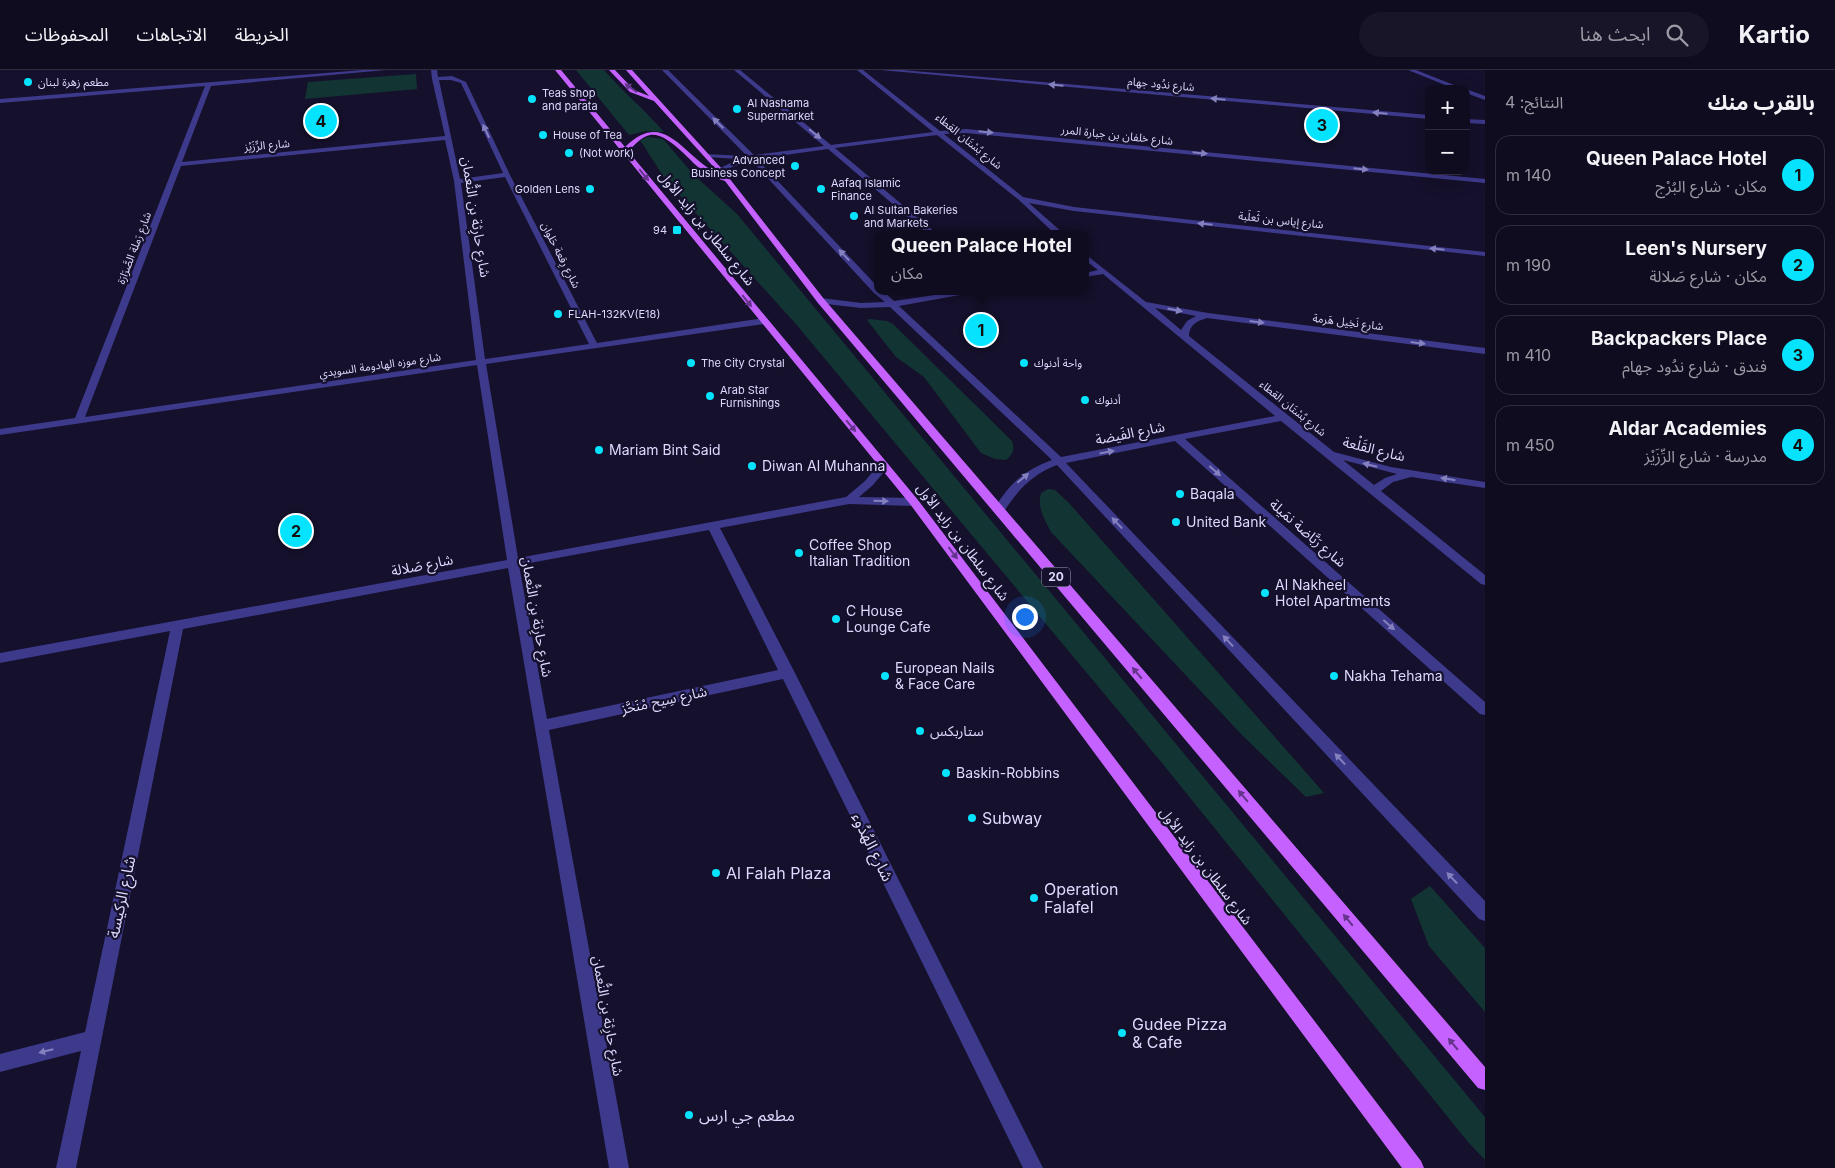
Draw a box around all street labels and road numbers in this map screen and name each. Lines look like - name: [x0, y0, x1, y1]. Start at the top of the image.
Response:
- street label: شارع ندُود جهام: [1127, 74, 1195, 95]
- street label: شارع بُسْتَان العَطاء: [932, 110, 1005, 173]
- street label: شارع خلفان بن جبارة المرر: [1059, 122, 1174, 149]
- street label: شارع الرِّزَيْز: [243, 136, 291, 155]
- street label: شارع حارِثة بن النُّعمان: [456, 155, 496, 279]
- street label: شارع سلطان بن زايد الأول: [653, 167, 759, 291]
- street label: شارع إياس بن ثَعلَبة: [1238, 209, 1325, 232]
- street label: شارع رَملة الصَّرَارَة: [114, 210, 155, 286]
- street label: شارع رِقعة حَلوان: [537, 220, 584, 291]
- street label: شارع نَخِيل هَرمة: [1312, 311, 1384, 334]
- street label: شارع موزه الهادومة السويدي: [318, 349, 442, 383]
- street label: شارع بُسْتَان العَطاء: [1256, 377, 1329, 440]
- street label: شارع الفَيضة: [1094, 417, 1167, 451]
- street label: شارع القَلْعة: [1341, 431, 1407, 467]
- street label: شارع سلطان بن زايد الأول: [911, 479, 1013, 606]
- street label: شارع رَبَّاضة نمَيلة: [1265, 495, 1350, 573]
- street label: شارع صَلالة: [390, 550, 455, 582]
- street label: شارع حارِثة بن النُّعمان: [516, 555, 558, 679]
- road number: 20: [1042, 568, 1070, 586]
- street label: شارع سِيح مْنَحَّز: [619, 682, 709, 720]
- street label: شارع سلطان بن زايد الأول: [1154, 803, 1256, 930]
- street label: شارع الهُدُوء: [845, 809, 898, 886]
- street label: شارع الركيسة: [103, 854, 142, 940]
- street label: شارع حارِثة بن النُّعمان: [587, 954, 629, 1078]

